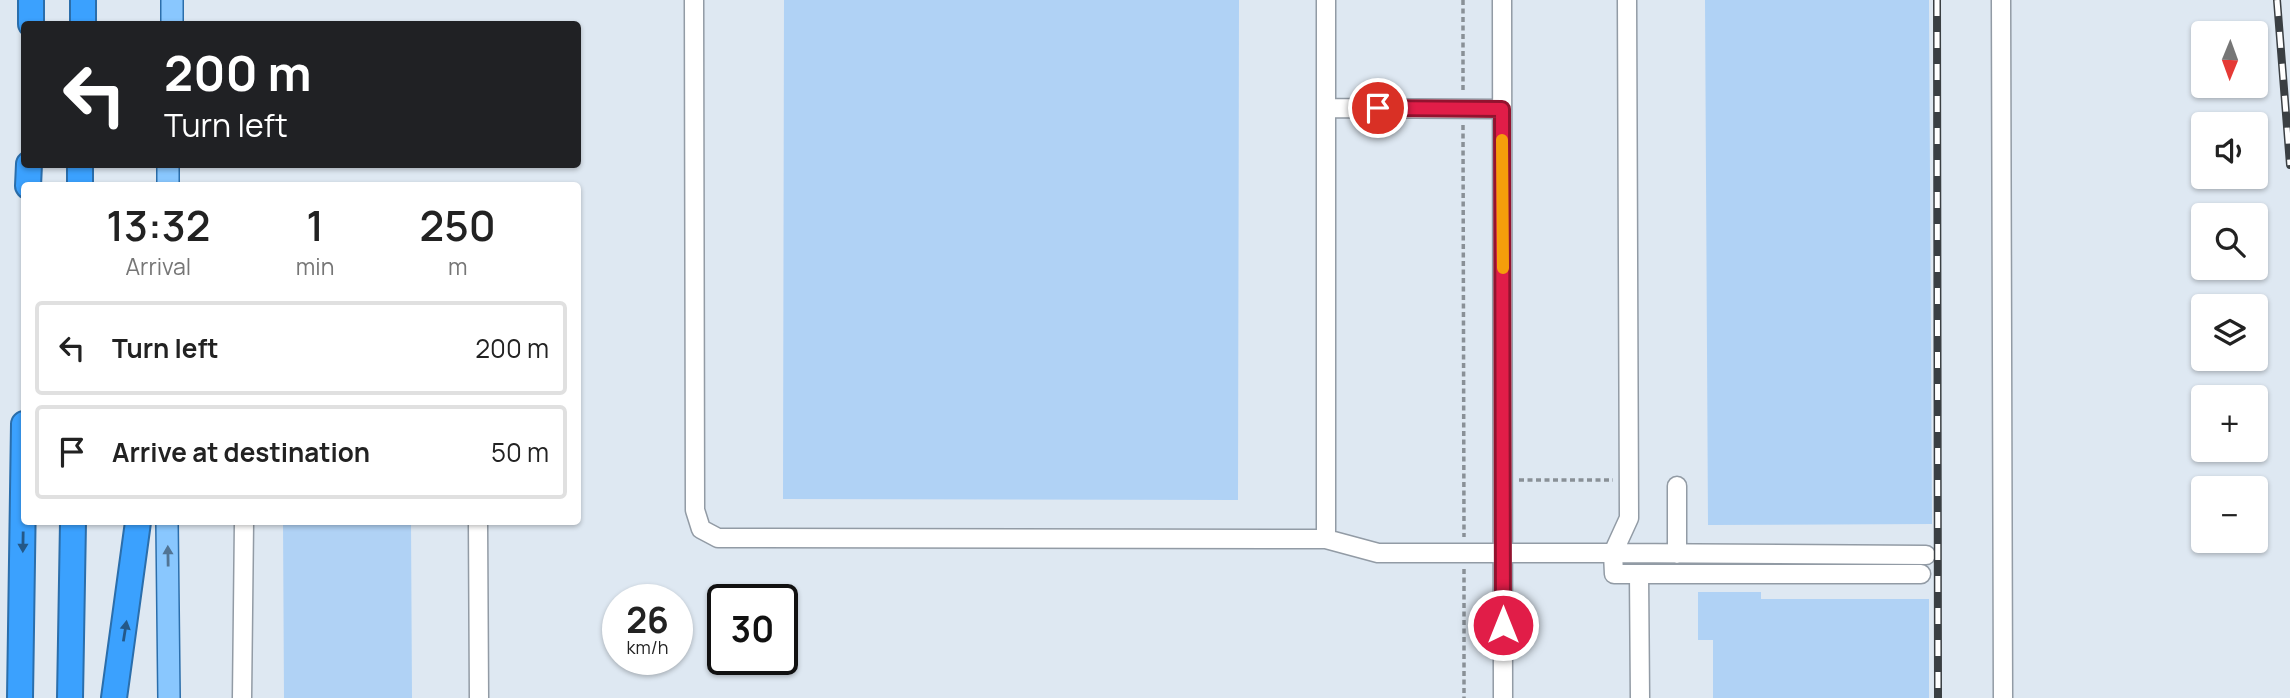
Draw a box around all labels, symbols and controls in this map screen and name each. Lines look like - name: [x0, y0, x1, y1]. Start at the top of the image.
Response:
- north arrow: [2191, 21, 2268, 98]
- map controls: [2191, 21, 2268, 553]
- text: 200 m: [164, 39, 312, 106]
- icon: left: [49, 49, 140, 140]
- pin: [1348, 78, 1408, 138]
- icon: arrive: [1359, 89, 1397, 127]
- text: Turn left: [164, 103, 288, 147]
- button: sound: [2191, 112, 2268, 189]
- text: 13:32: [106, 196, 210, 254]
- text: 1: [306, 196, 324, 254]
- text: 250: [420, 196, 496, 254]
- button: search: [2191, 203, 2268, 280]
- text: Arrival: [126, 250, 191, 282]
- text: min: [296, 250, 334, 282]
- text: m: [448, 250, 467, 282]
- button: layers: [2191, 294, 2268, 371]
- icon: left: [53, 329, 91, 367]
- text: Turn left: [112, 330, 219, 366]
- text: 200 m: [475, 330, 549, 366]
- button: +: [2191, 385, 2268, 462]
- icon: arrive: [53, 433, 91, 471]
- text: Arrive at destination: [112, 434, 370, 470]
- text: 50 m: [491, 434, 549, 470]
- button: −: [2191, 476, 2268, 553]
- one-way arrow: [17, 531, 28, 553]
- one-way arrow: [162, 545, 173, 567]
- speed limit sign: 30: [707, 584, 798, 675]
- position arrow: [1466, 588, 1540, 662]
- text: 26: [626, 596, 669, 644]
- one-way arrow: [119, 619, 130, 641]
- text: km/h: [627, 635, 668, 659]

